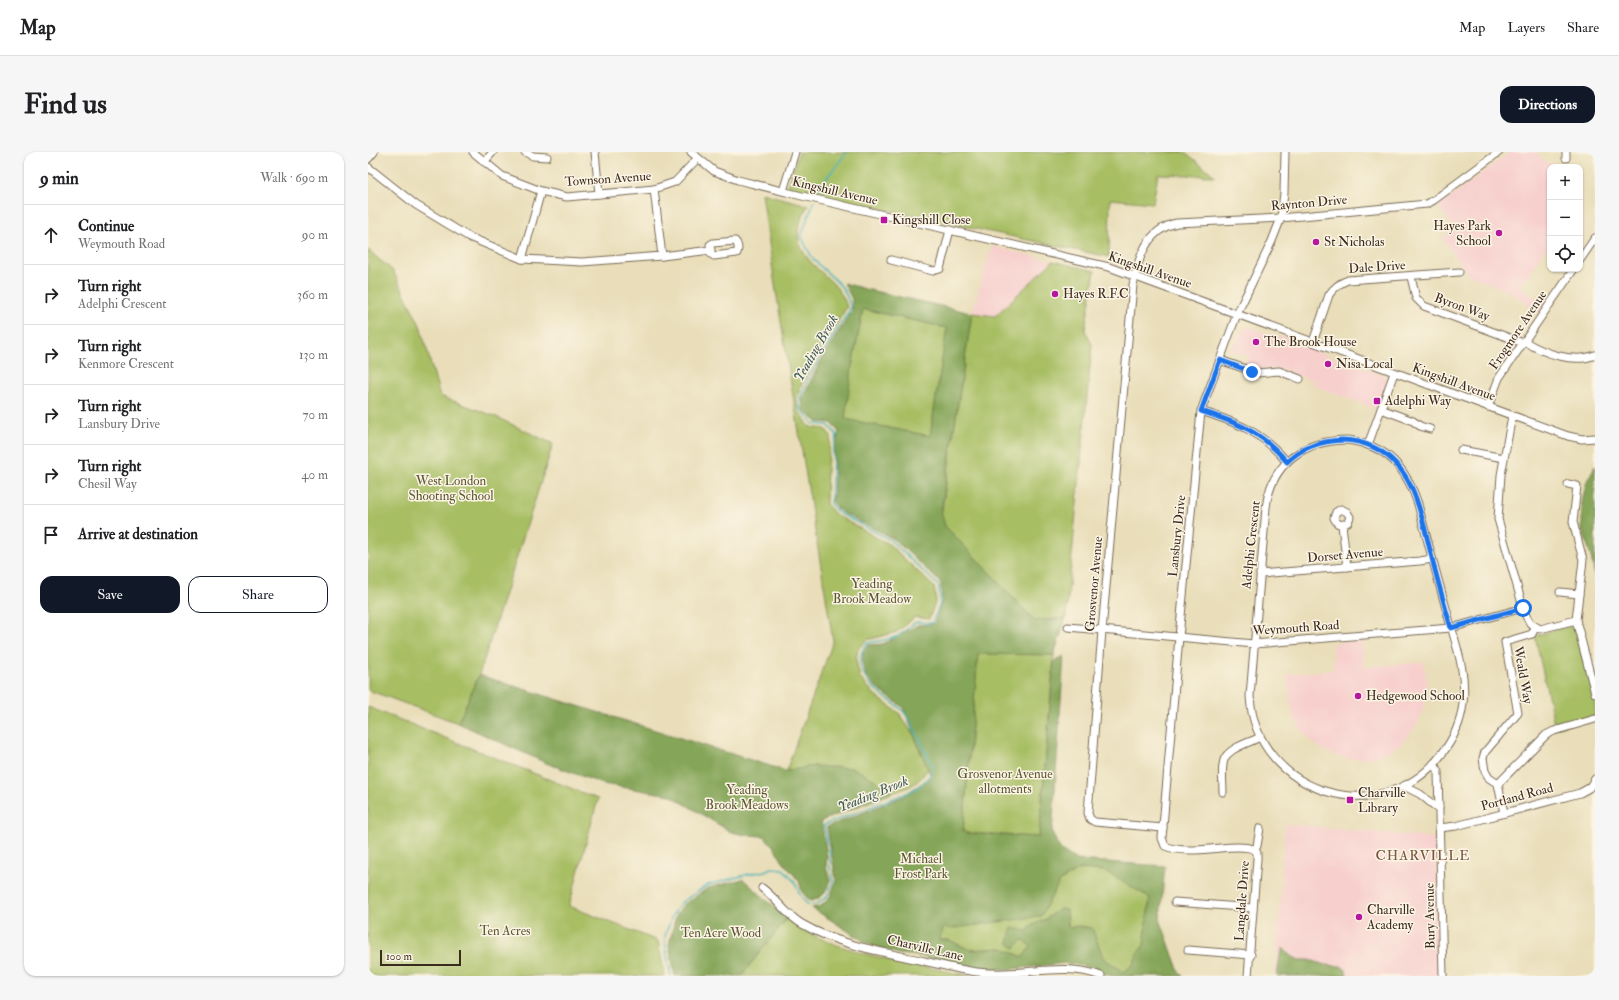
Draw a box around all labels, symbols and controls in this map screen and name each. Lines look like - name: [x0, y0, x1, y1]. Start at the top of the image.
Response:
- text: Map: [20, 16, 56, 40]
- text: Map: [1459, 19, 1485, 36]
- text: Layers: [1507, 19, 1545, 36]
- text: Share: [1567, 19, 1599, 36]
- button: Directions: [1500, 86, 1595, 123]
- text: Find us: [24, 87, 107, 122]
- map controls: [1547, 164, 1583, 272]
- button: +: [1547, 164, 1583, 200]
- text: 9 min: [40, 168, 79, 189]
- street label: Townson Avenue: [564, 168, 652, 190]
- text: Walk · 690 m: [260, 170, 328, 186]
- street label: Kingshill Avenue: [791, 173, 880, 209]
- street label: Raynton Drive: [1270, 192, 1348, 215]
- button: −: [1547, 200, 1583, 236]
- place label: Kingshill Close: [892, 212, 971, 228]
- marker: Kingshill Close: [879, 215, 889, 225]
- text: Continue: [78, 217, 134, 236]
- place label: Hayes Park School: [1433, 218, 1492, 249]
- icon: ahead: [40, 224, 62, 246]
- text: 90 m: [302, 227, 328, 243]
- marker: Hayes Park School: [1494, 228, 1504, 238]
- place label: St Nicholas: [1324, 234, 1385, 250]
- text: Weymouth Road: [78, 236, 165, 252]
- button: locate: [1547, 236, 1583, 272]
- marker: St Nicholas: [1311, 237, 1321, 247]
- street label: Kingshill Avenue: [1106, 248, 1194, 292]
- street label: Dale Drive: [1348, 257, 1407, 277]
- text: Turn right: [78, 277, 141, 296]
- icon: right: [40, 284, 62, 306]
- place label: Hayes R.F.C: [1063, 286, 1128, 303]
- text: 360 m: [297, 287, 328, 303]
- street label: Frogmore Avenue: [1486, 287, 1551, 373]
- marker: Hayes R.F.C: [1050, 289, 1060, 299]
- street label: Byron Way: [1432, 290, 1492, 325]
- text: Adelphi Crescent: [78, 296, 167, 312]
- water label: Yeading Brook: [790, 311, 842, 384]
- place label: The Brook House: [1264, 334, 1357, 350]
- text: Turn right: [78, 337, 141, 356]
- marker: The Brook House: [1251, 337, 1261, 347]
- icon: right: [40, 344, 62, 366]
- text: 130 m: [299, 347, 328, 363]
- text: Kenmore Crescent: [78, 356, 174, 372]
- place label: Nisa Local: [1336, 356, 1394, 372]
- marker: Nisa Local: [1323, 359, 1333, 369]
- street label: Kingshill Avenue: [1410, 360, 1498, 405]
- route end: [1243, 363, 1261, 381]
- place label: Adelphi Way: [1384, 393, 1451, 410]
- marker: Adelphi Way: [1372, 396, 1382, 406]
- text: Turn right: [78, 397, 141, 416]
- icon: right: [40, 404, 62, 426]
- text: 70 m: [303, 407, 328, 423]
- text: Lansbury Drive: [78, 416, 160, 432]
- text: Turn right: [78, 457, 141, 476]
- icon: right: [40, 464, 62, 486]
- text: 40 m: [302, 467, 328, 483]
- park label: West London Shooting School: [408, 473, 494, 504]
- text: Chesil Way: [78, 476, 137, 492]
- street label: Lansbury Drive: [1165, 494, 1190, 578]
- street label: Adelphi Crescent: [1238, 500, 1265, 591]
- icon: arrive: [40, 524, 62, 546]
- text: Arrive at destination: [78, 525, 198, 544]
- street label: Grosvenor Avenue: [1082, 535, 1106, 632]
- street label: Dorset Avenue: [1306, 544, 1384, 566]
- button: Save: [40, 576, 180, 613]
- button: Share: [188, 576, 328, 613]
- park label: Yeading Brook Meadow: [833, 576, 912, 607]
- route start: [1514, 599, 1532, 617]
- street label: Weymouth Road: [1251, 617, 1341, 640]
- street label: Weald Way: [1509, 644, 1536, 706]
- place label: Hedgewood School: [1366, 688, 1466, 704]
- marker: Hedgewood School: [1353, 691, 1363, 701]
- park label: Grosvenor Avenue allotments: [957, 766, 1053, 797]
- water label: Yeading Brook: [835, 772, 911, 816]
- street label: Portland Road: [1479, 780, 1555, 814]
- park label: Yeading Brook Meadows: [706, 782, 789, 813]
- place label: Charville Library: [1358, 785, 1406, 817]
- marker: Charville Library: [1345, 795, 1355, 805]
- district label: CHARVILLE: [1376, 847, 1470, 864]
- park label: Michael Frost Park: [894, 851, 949, 882]
- street label: Langdale Drive: [1231, 860, 1253, 942]
- street label: Bury Avenue: [1421, 882, 1440, 949]
- place label: Charville Academy: [1366, 902, 1415, 934]
- marker: Charville Academy: [1354, 912, 1364, 922]
- park label: Ten Acres: [479, 923, 531, 939]
- park label: Ten Acre Wood: [681, 925, 762, 941]
- street label: Charville Lane: [885, 931, 965, 965]
- scale bar: [380, 948, 461, 967]
- text: 100 m: [386, 950, 412, 963]

